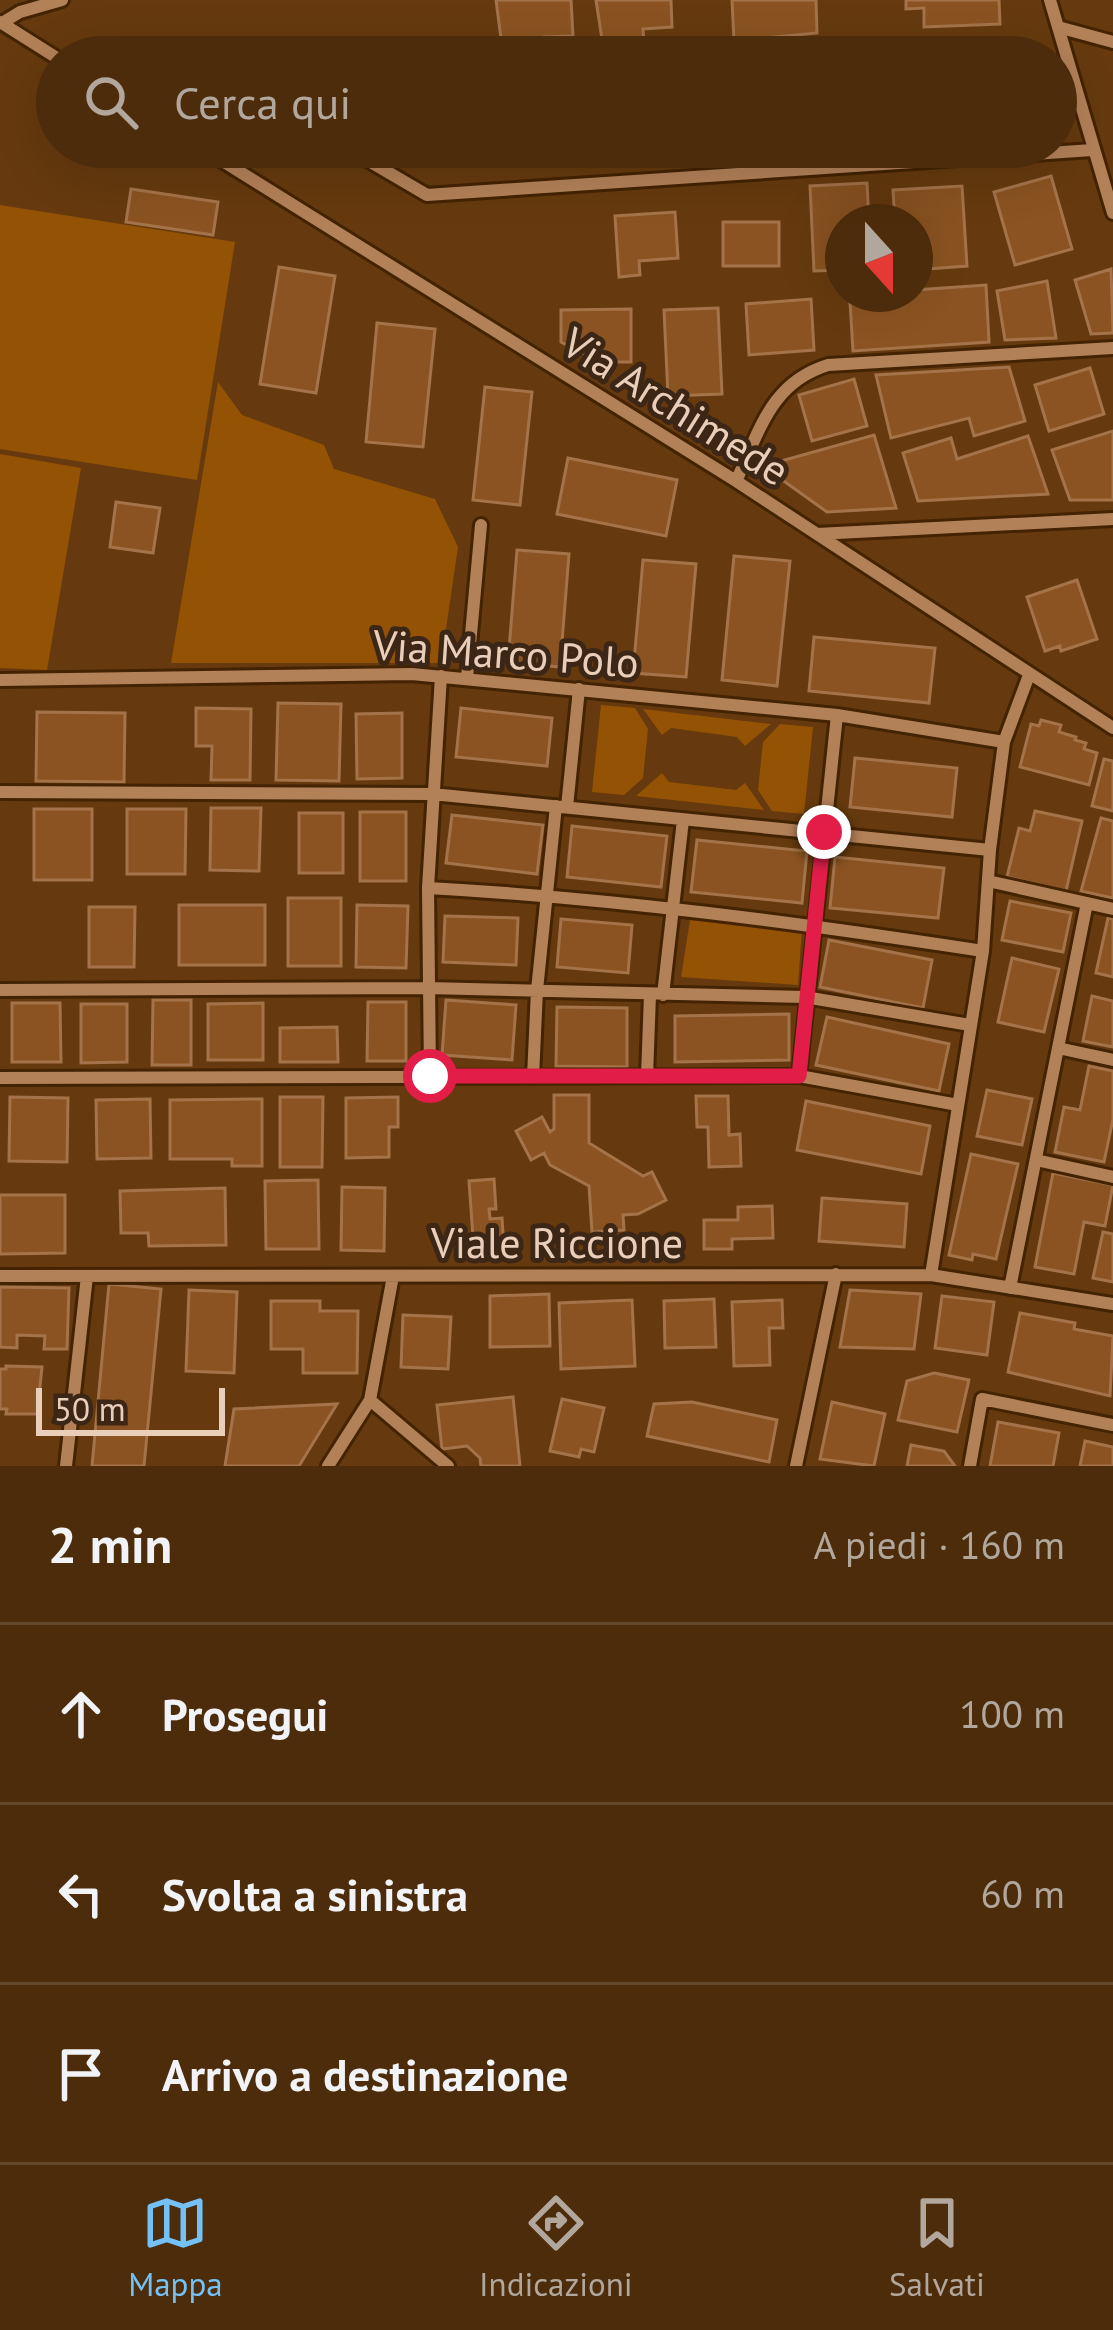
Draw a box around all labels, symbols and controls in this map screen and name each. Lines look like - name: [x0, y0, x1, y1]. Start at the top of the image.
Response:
- search box: [36, 36, 1077, 168]
- icon: search: [78, 69, 144, 135]
- text: Cerca qui: [174, 73, 351, 131]
- north arrow: [825, 204, 933, 312]
- street label: Via Archimede: [552, 314, 800, 497]
- street label: Via Marco Polo: [370, 616, 641, 690]
- route end: [797, 805, 851, 859]
- route start: [403, 1049, 457, 1103]
- street label: Viale Riccione: [430, 1215, 683, 1270]
- scale bar: [36, 1382, 225, 1435]
- text: 50 m: [54, 1387, 126, 1430]
- text: 2 min: [48, 1511, 172, 1577]
- text: A piedi · 160 m: [813, 1519, 1065, 1570]
- icon: ahead: [48, 1681, 114, 1747]
- text: Prosegui: [162, 1685, 328, 1743]
- text: 100 m: [959, 1688, 1065, 1739]
- icon: left: [48, 1861, 114, 1927]
- text: Svolta a sinistra: [162, 1865, 468, 1923]
- text: 60 m: [980, 1868, 1065, 1919]
- icon: arrive: [48, 2041, 114, 2107]
- text: Arrivo a destinazione: [162, 2045, 568, 2103]
- tab: Mappa: [128, 2190, 223, 2305]
- tab: Indicazioni: [479, 2190, 633, 2305]
- tab: Salvati: [889, 2190, 985, 2305]

